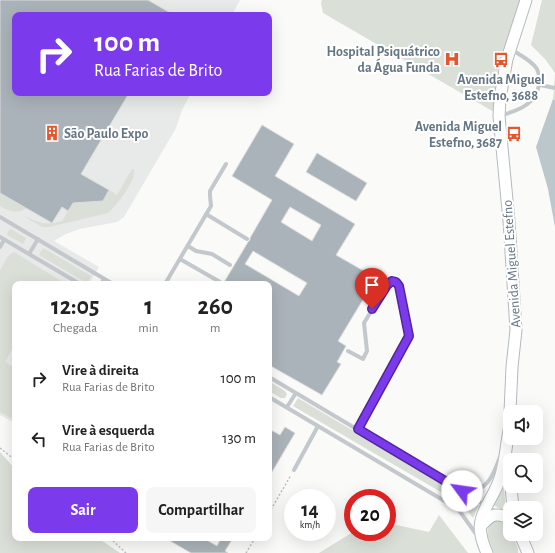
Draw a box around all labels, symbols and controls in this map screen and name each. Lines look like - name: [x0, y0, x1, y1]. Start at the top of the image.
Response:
- icon: right: [28, 28, 80, 80]
- text: 100 m: [94, 29, 160, 57]
- place label: Hospital Psiquátrico da Água Funda: [327, 45, 440, 75]
- hospital icon: Hospital Psiquátrico da Água Funda: [443, 50, 461, 68]
- bus stop icon: Avenida Miguel Estefno, 3688: [492, 51, 510, 69]
- text: Rua Farias de Brito: [94, 62, 222, 80]
- place label: Avenida Miguel Estefno, 3688: [457, 73, 545, 103]
- place label: Avenida Miguel Estefno, 3687: [415, 120, 502, 150]
- building icon: São Paulo Expo: [43, 124, 61, 142]
- bus stop icon: Avenida Miguel Estefno, 3687: [505, 125, 523, 143]
- place label: São Paulo Expo: [64, 127, 149, 141]
- street label: Avenida Miguel Estefno: [501, 199, 523, 328]
- pin: [355, 268, 389, 309]
- icon: arrive: [361, 274, 383, 296]
- text: 12:05: [51, 295, 99, 319]
- text: 1: [144, 295, 153, 319]
- text: 260: [198, 295, 233, 319]
- text: Chegada: [53, 322, 97, 335]
- text: min: [138, 322, 159, 335]
- text: m: [210, 322, 220, 335]
- text: Vire à direita: [62, 363, 139, 378]
- icon: right: [28, 368, 50, 390]
- text: 100 m: [221, 371, 256, 386]
- text: Rua Farias de Brito: [62, 381, 155, 394]
- map controls: [503, 405, 543, 541]
- button: sound: [503, 405, 543, 445]
- text: Vire à esquerda: [62, 423, 155, 438]
- icon: left: [28, 428, 50, 450]
- text: 130 m: [222, 431, 256, 446]
- text: Rua Farias de Brito: [62, 441, 155, 454]
- button: search: [503, 453, 543, 493]
- position arrow: [441, 470, 483, 512]
- button: Sair: [28, 487, 138, 533]
- button: Compartilhar: [146, 487, 256, 533]
- speed limit sign: 20: [344, 489, 396, 541]
- text: 14: [301, 500, 319, 520]
- button: layers: [503, 501, 543, 541]
- text: km/h: [300, 520, 320, 530]

